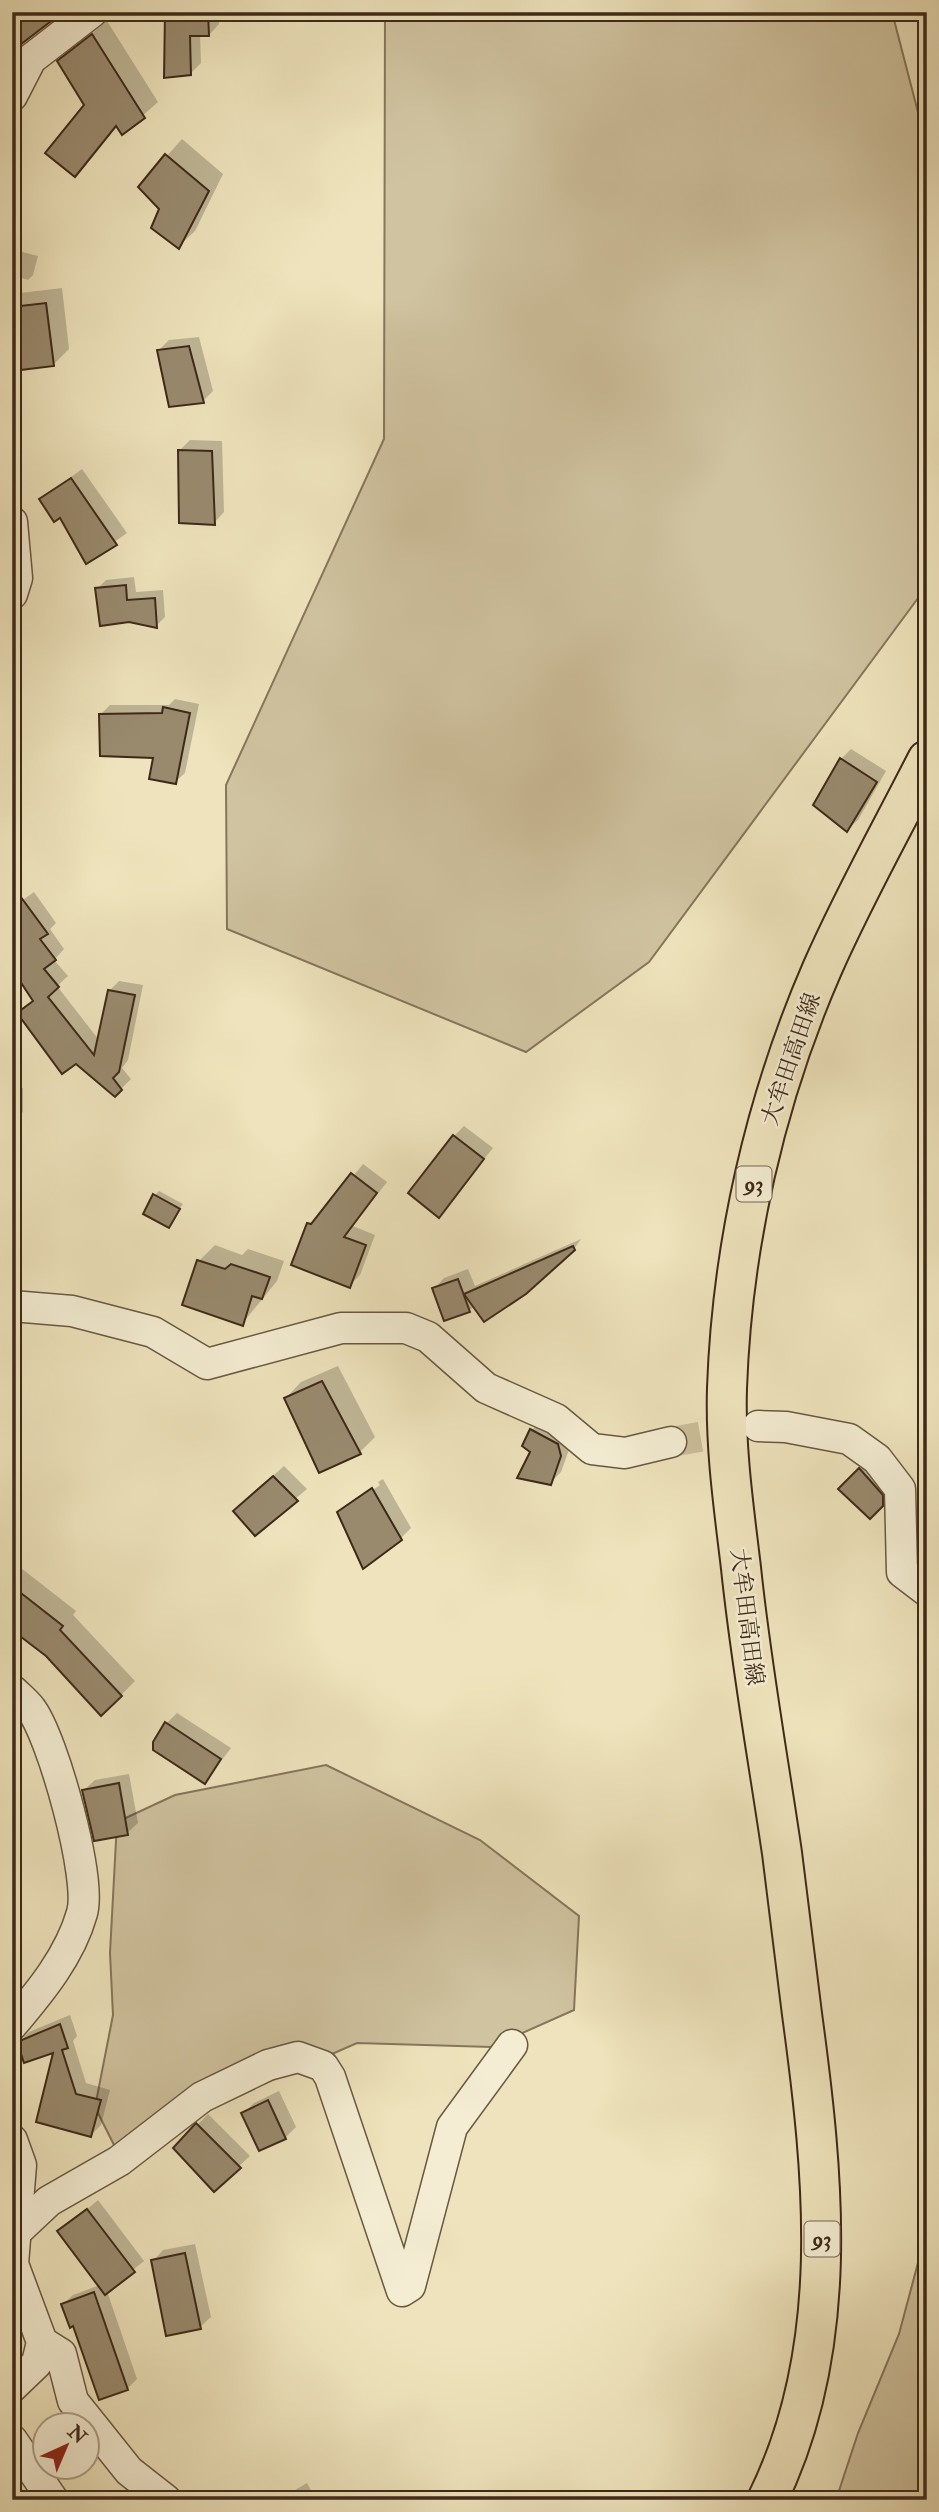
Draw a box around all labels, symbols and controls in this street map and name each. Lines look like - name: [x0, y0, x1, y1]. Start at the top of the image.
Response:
- street label: 大牟田高田線: [755, 989, 827, 1129]
- road number: 93: [736, 1166, 772, 1202]
- street label: 大牟田高田線: [724, 1547, 770, 1687]
- road number: 93: [804, 2222, 840, 2256]
- north arrow: [32, 2410, 102, 2480]
- text: N: [62, 2419, 92, 2450]

